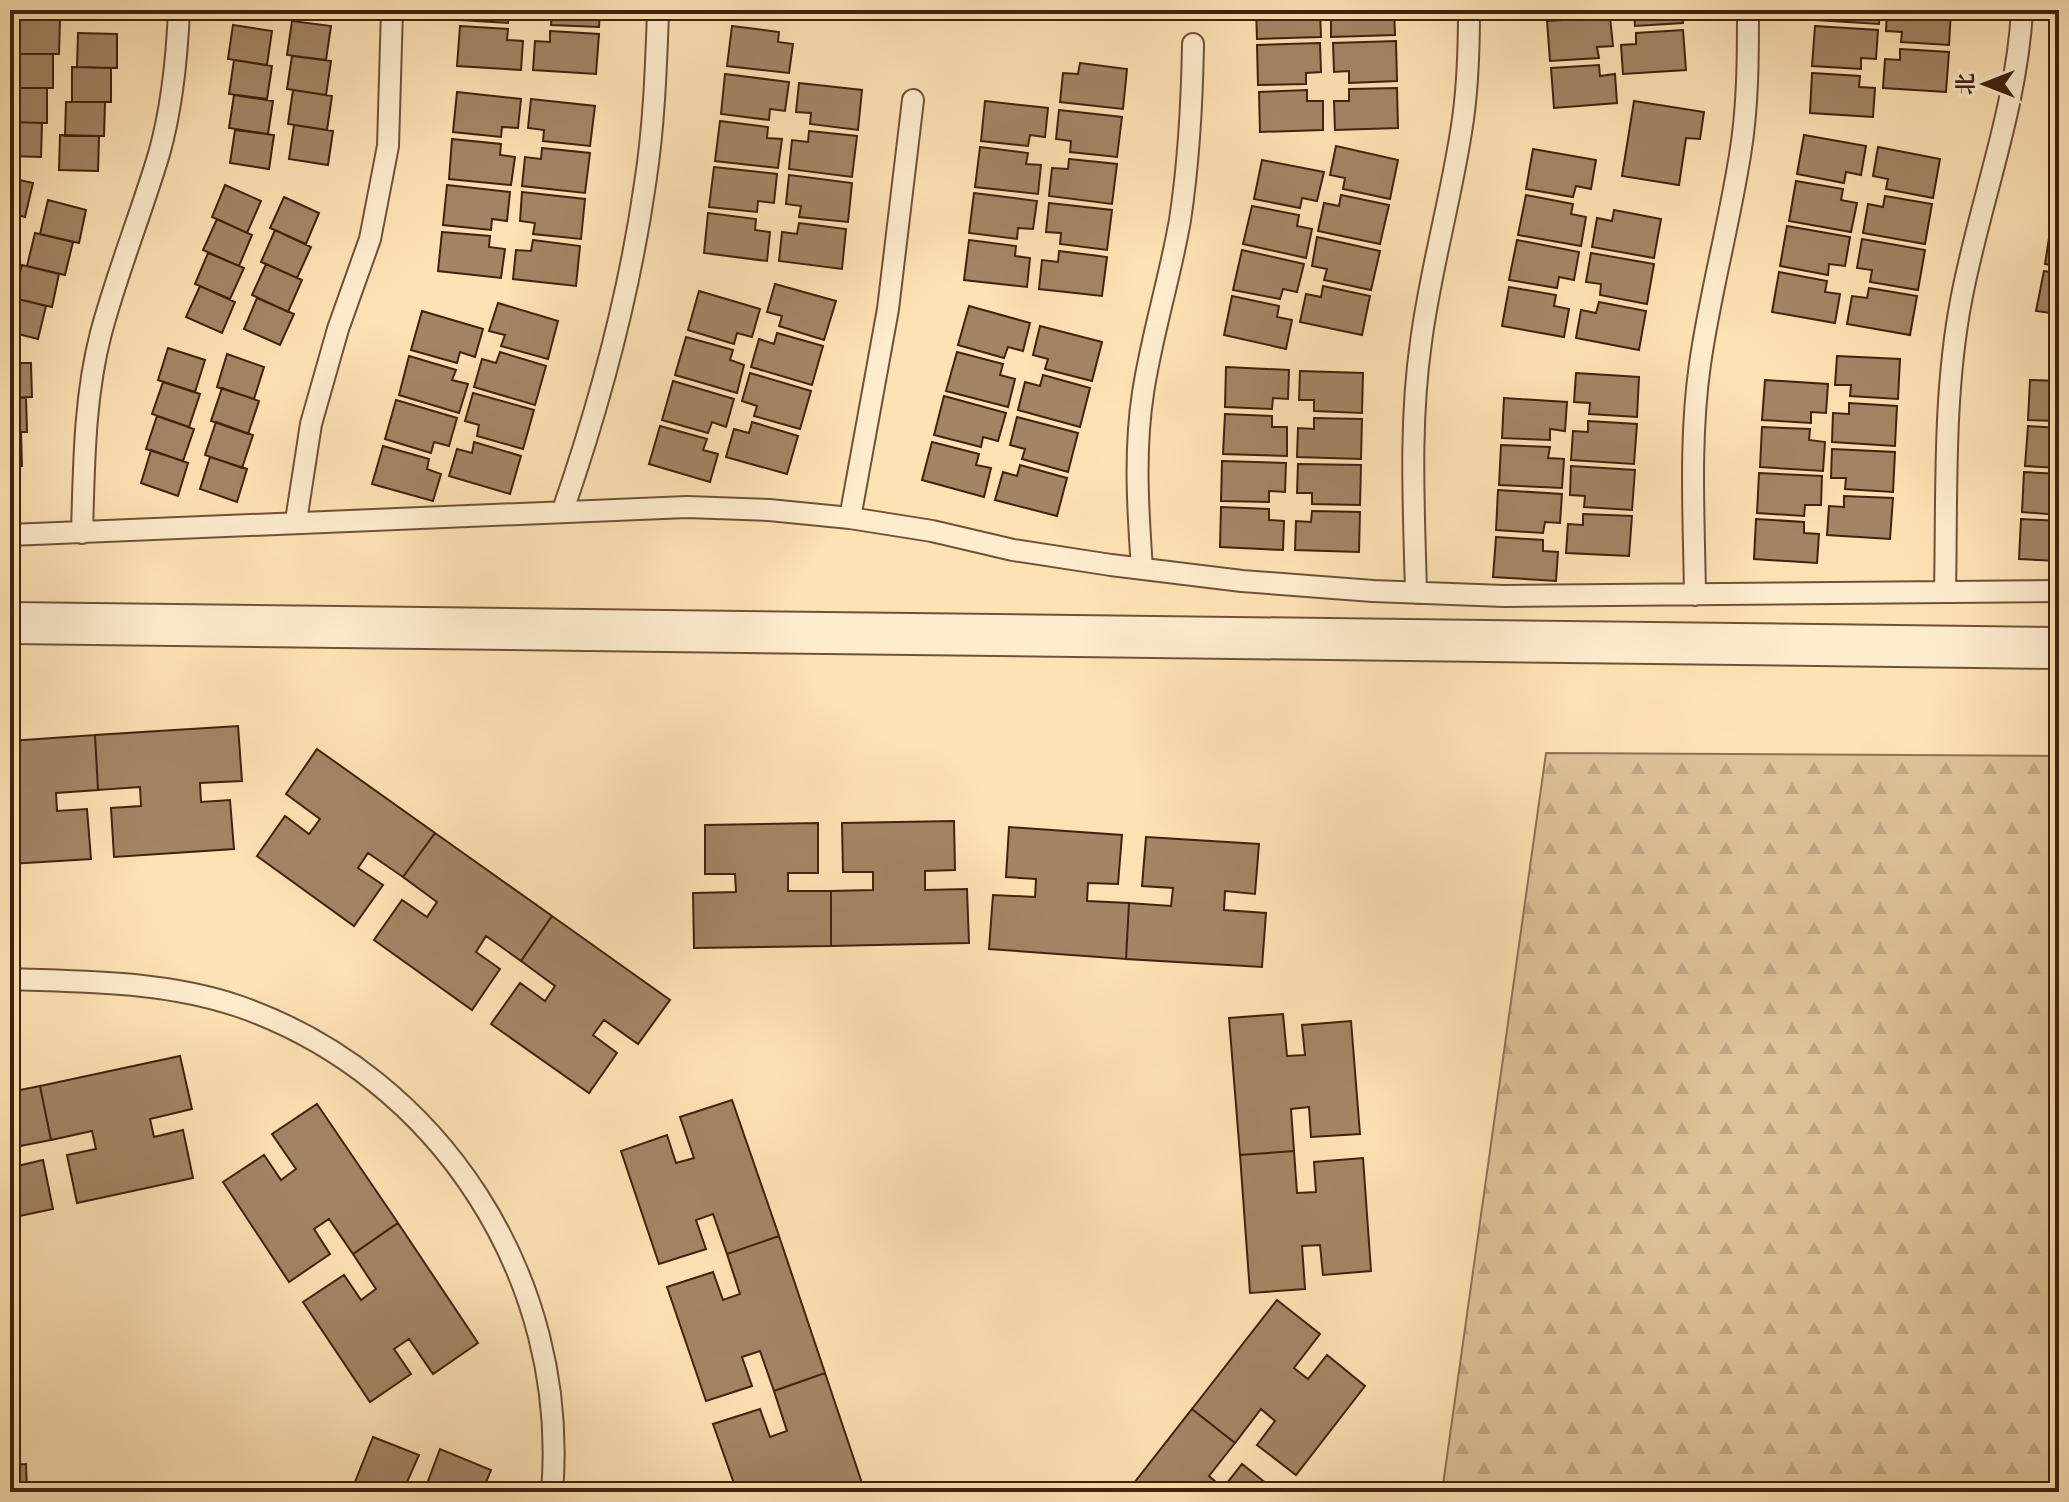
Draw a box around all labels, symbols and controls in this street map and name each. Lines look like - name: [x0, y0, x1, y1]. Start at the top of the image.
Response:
- north arrow: [1945, 44, 2025, 124]
- text: 北: [1953, 73, 1979, 95]

